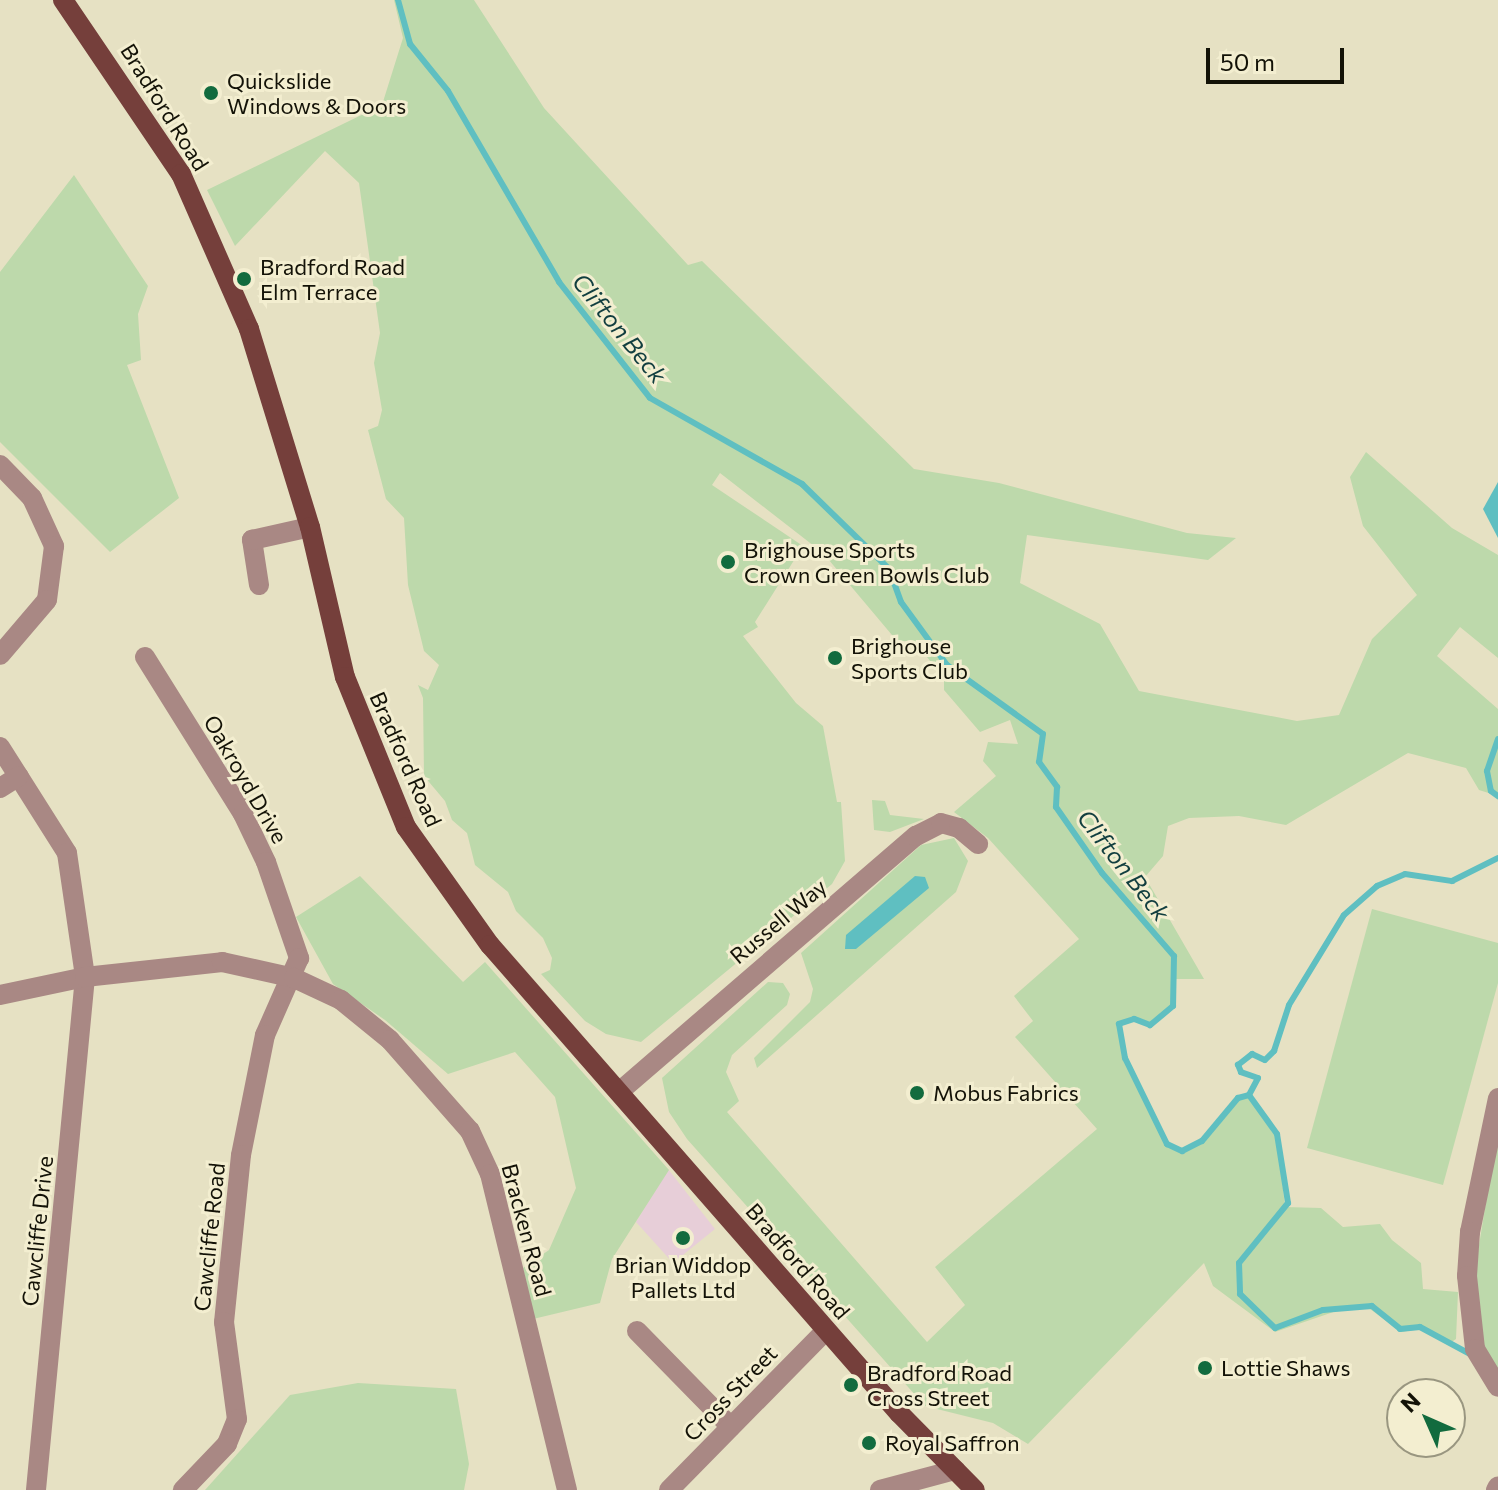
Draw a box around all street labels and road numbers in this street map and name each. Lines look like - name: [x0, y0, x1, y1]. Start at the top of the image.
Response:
- street label: Bradford Road: [115, 39, 215, 175]
- street label: Bradford Road: [364, 687, 448, 831]
- street label: Oakroyd Drive: [199, 710, 293, 848]
- street label: Russell Way: [724, 873, 832, 969]
- street label: Cawcliffe Drive: [16, 1155, 58, 1307]
- street label: Cawcliffe Road: [188, 1161, 230, 1313]
- street label: Bracken Road: [497, 1161, 557, 1299]
- street label: Bradford Road: [740, 1198, 856, 1324]
- street label: Cross Street: [678, 1340, 782, 1446]

